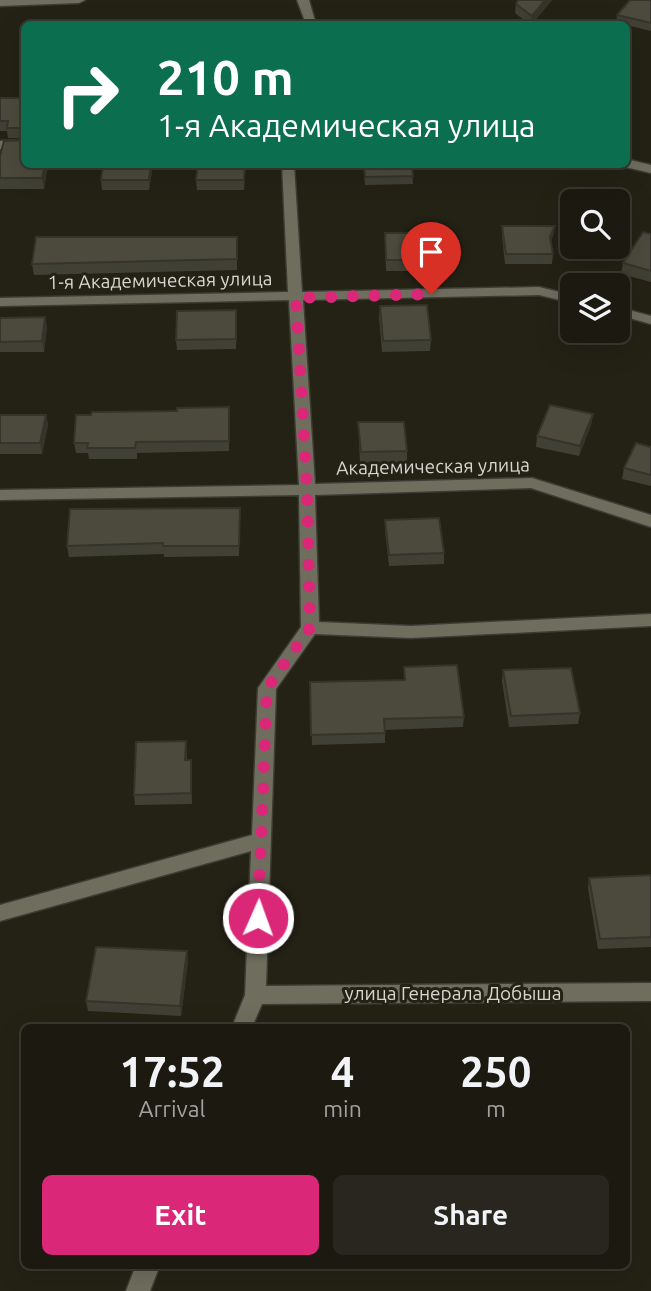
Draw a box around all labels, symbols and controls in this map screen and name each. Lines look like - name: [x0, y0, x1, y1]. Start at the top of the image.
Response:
- icon: right: [42, 49, 133, 140]
- text: 210 m: [157, 49, 294, 104]
- text: 1-я Академическая улица: [157, 107, 536, 143]
- map controls: [560, 189, 630, 343]
- button: search: [560, 189, 630, 259]
- pin: [401, 222, 461, 294]
- icon: arrive: [412, 233, 450, 271]
- street label: 1-я Академическая улица: [47, 267, 273, 293]
- button: layers: [560, 273, 630, 343]
- street label: Академическая улица: [336, 453, 530, 479]
- position arrow: [221, 881, 295, 955]
- street label: улица Генерала Добыша: [345, 982, 561, 1004]
- text: 17:52: [120, 1048, 225, 1095]
- text: 4: [331, 1048, 354, 1095]
- text: 250: [460, 1048, 531, 1095]
- text: Arrival: [139, 1096, 206, 1121]
- text: min: [323, 1096, 362, 1121]
- text: m: [486, 1096, 506, 1121]
- button: Exit: [42, 1175, 319, 1255]
- button: Share: [333, 1175, 609, 1255]

